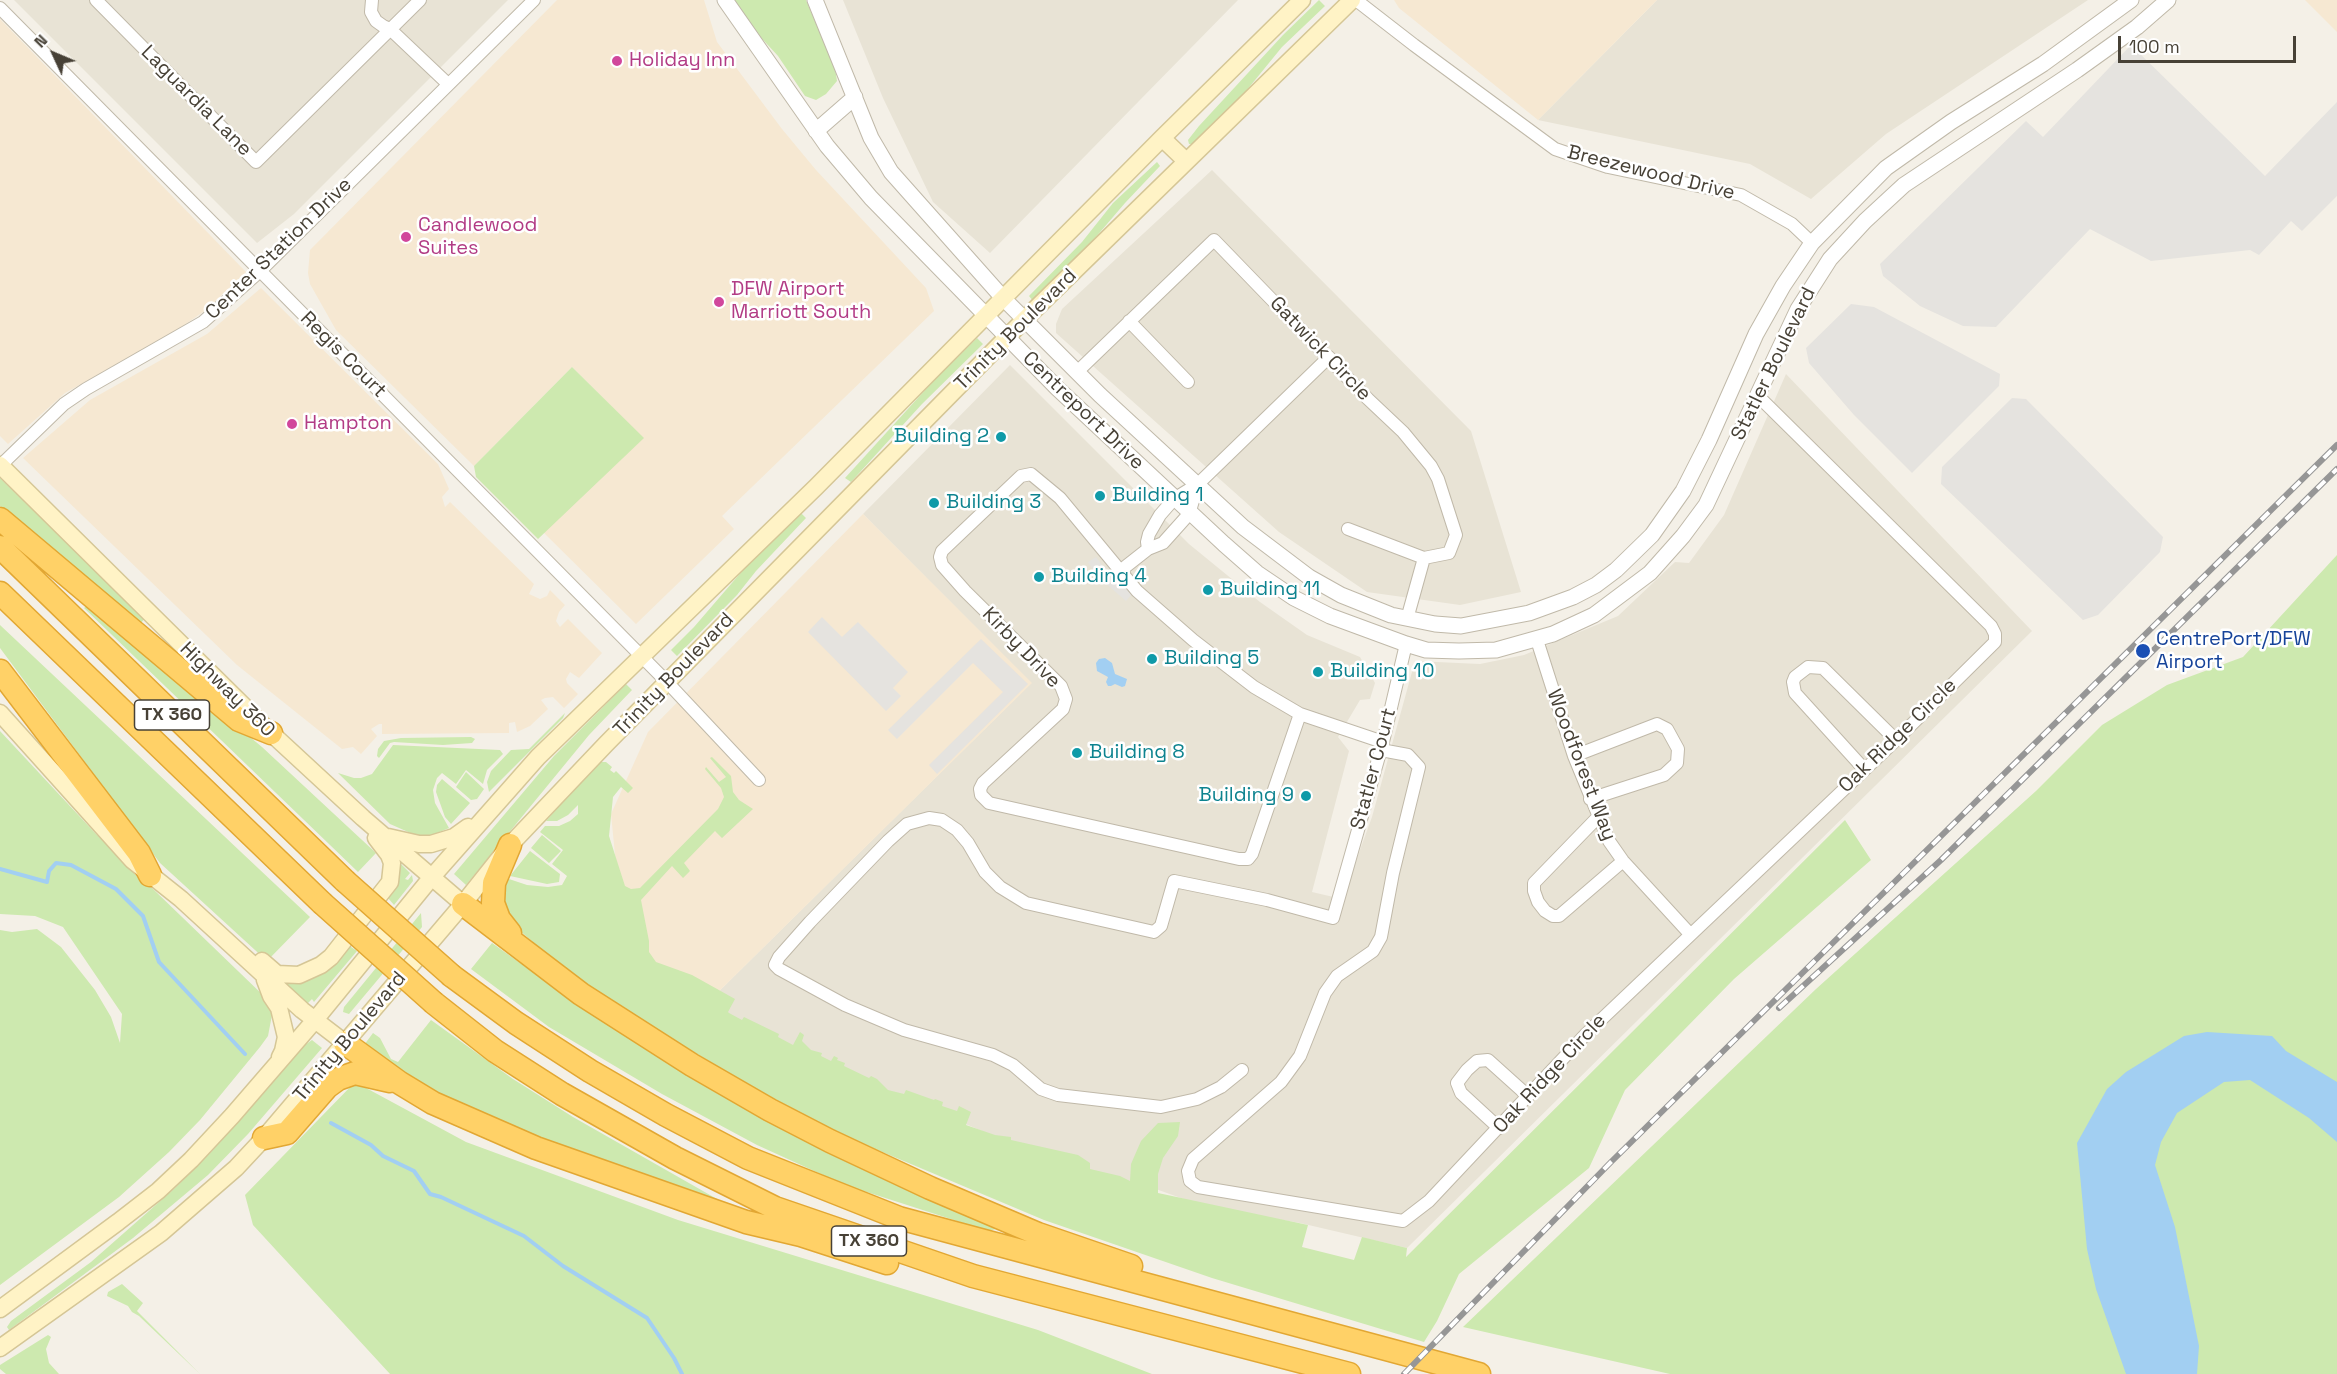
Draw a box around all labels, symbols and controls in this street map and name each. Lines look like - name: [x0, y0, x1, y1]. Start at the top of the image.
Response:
- north arrow: [24, 24, 84, 84]
- scale bar: [2121, 24, 2300, 62]
- text: N: [29, 30, 52, 52]
- text: 100 m: [2129, 35, 2180, 58]
- street label: Laguardia Lane: [136, 41, 256, 161]
- place label: Holiday Inn: [629, 49, 735, 73]
- marker: Holiday Inn: [610, 54, 624, 68]
- street label: Breezewood Drive: [1565, 141, 1737, 205]
- street label: Center Station Drive: [201, 173, 357, 325]
- place label: Candlewood Suites: [418, 214, 537, 261]
- marker: Candlewood Suites: [399, 230, 413, 244]
- street label: Trinity Boulevard: [950, 264, 1082, 396]
- place label: DFW Airport Marriott South: [731, 278, 871, 325]
- street label: Statler Boulevard: [1727, 284, 1821, 444]
- street label: Gatwick Circle: [1264, 292, 1376, 406]
- marker: DFW Airport Marriott South: [712, 295, 726, 309]
- street label: Regis Court: [295, 307, 391, 403]
- street label: Centreport Drive: [1017, 347, 1149, 475]
- place label: Hampton: [304, 412, 392, 436]
- marker: Hampton: [285, 417, 299, 431]
- place label: Building 2: [894, 425, 989, 449]
- marker: Building 2: [994, 430, 1008, 444]
- place label: Building 1: [1112, 484, 1204, 508]
- marker: Building 1: [1093, 489, 1107, 503]
- place label: Building 3: [946, 491, 1041, 515]
- marker: Building 3: [927, 496, 941, 510]
- place label: Building 4: [1051, 565, 1147, 589]
- marker: Building 4: [1032, 570, 1046, 584]
- place label: Building 11: [1220, 578, 1320, 602]
- marker: Building 11: [1201, 583, 1215, 597]
- street label: Kirby Drive: [977, 603, 1065, 693]
- street label: Trinity Boulevard: [609, 608, 739, 742]
- place label: CentrePort/DFW Airport: [2156, 628, 2311, 675]
- street label: Highway 360: [174, 637, 280, 743]
- marker: CentrePort/DFW Airport: [2134, 642, 2152, 660]
- place label: Building 5: [1164, 647, 1259, 671]
- marker: Building 5: [1145, 652, 1159, 666]
- place label: Building 10: [1330, 660, 1434, 684]
- marker: Building 10: [1311, 665, 1325, 679]
- street label: Oak Ridge Circle: [1834, 674, 1962, 798]
- street label: Woodforest Way: [1541, 686, 1621, 844]
- road number: TX 360: [134, 700, 210, 730]
- street label: Statler Court: [1346, 705, 1402, 833]
- place label: Building 8: [1089, 741, 1185, 765]
- marker: Building 8: [1070, 746, 1084, 760]
- place label: Building 9: [1198, 784, 1294, 808]
- marker: Building 9: [1299, 789, 1313, 803]
- street label: Trinity Boulevard: [289, 967, 411, 1107]
- street label: Oak Ridge Circle: [1488, 1009, 1612, 1139]
- road number: TX 360: [832, 1226, 906, 1256]

